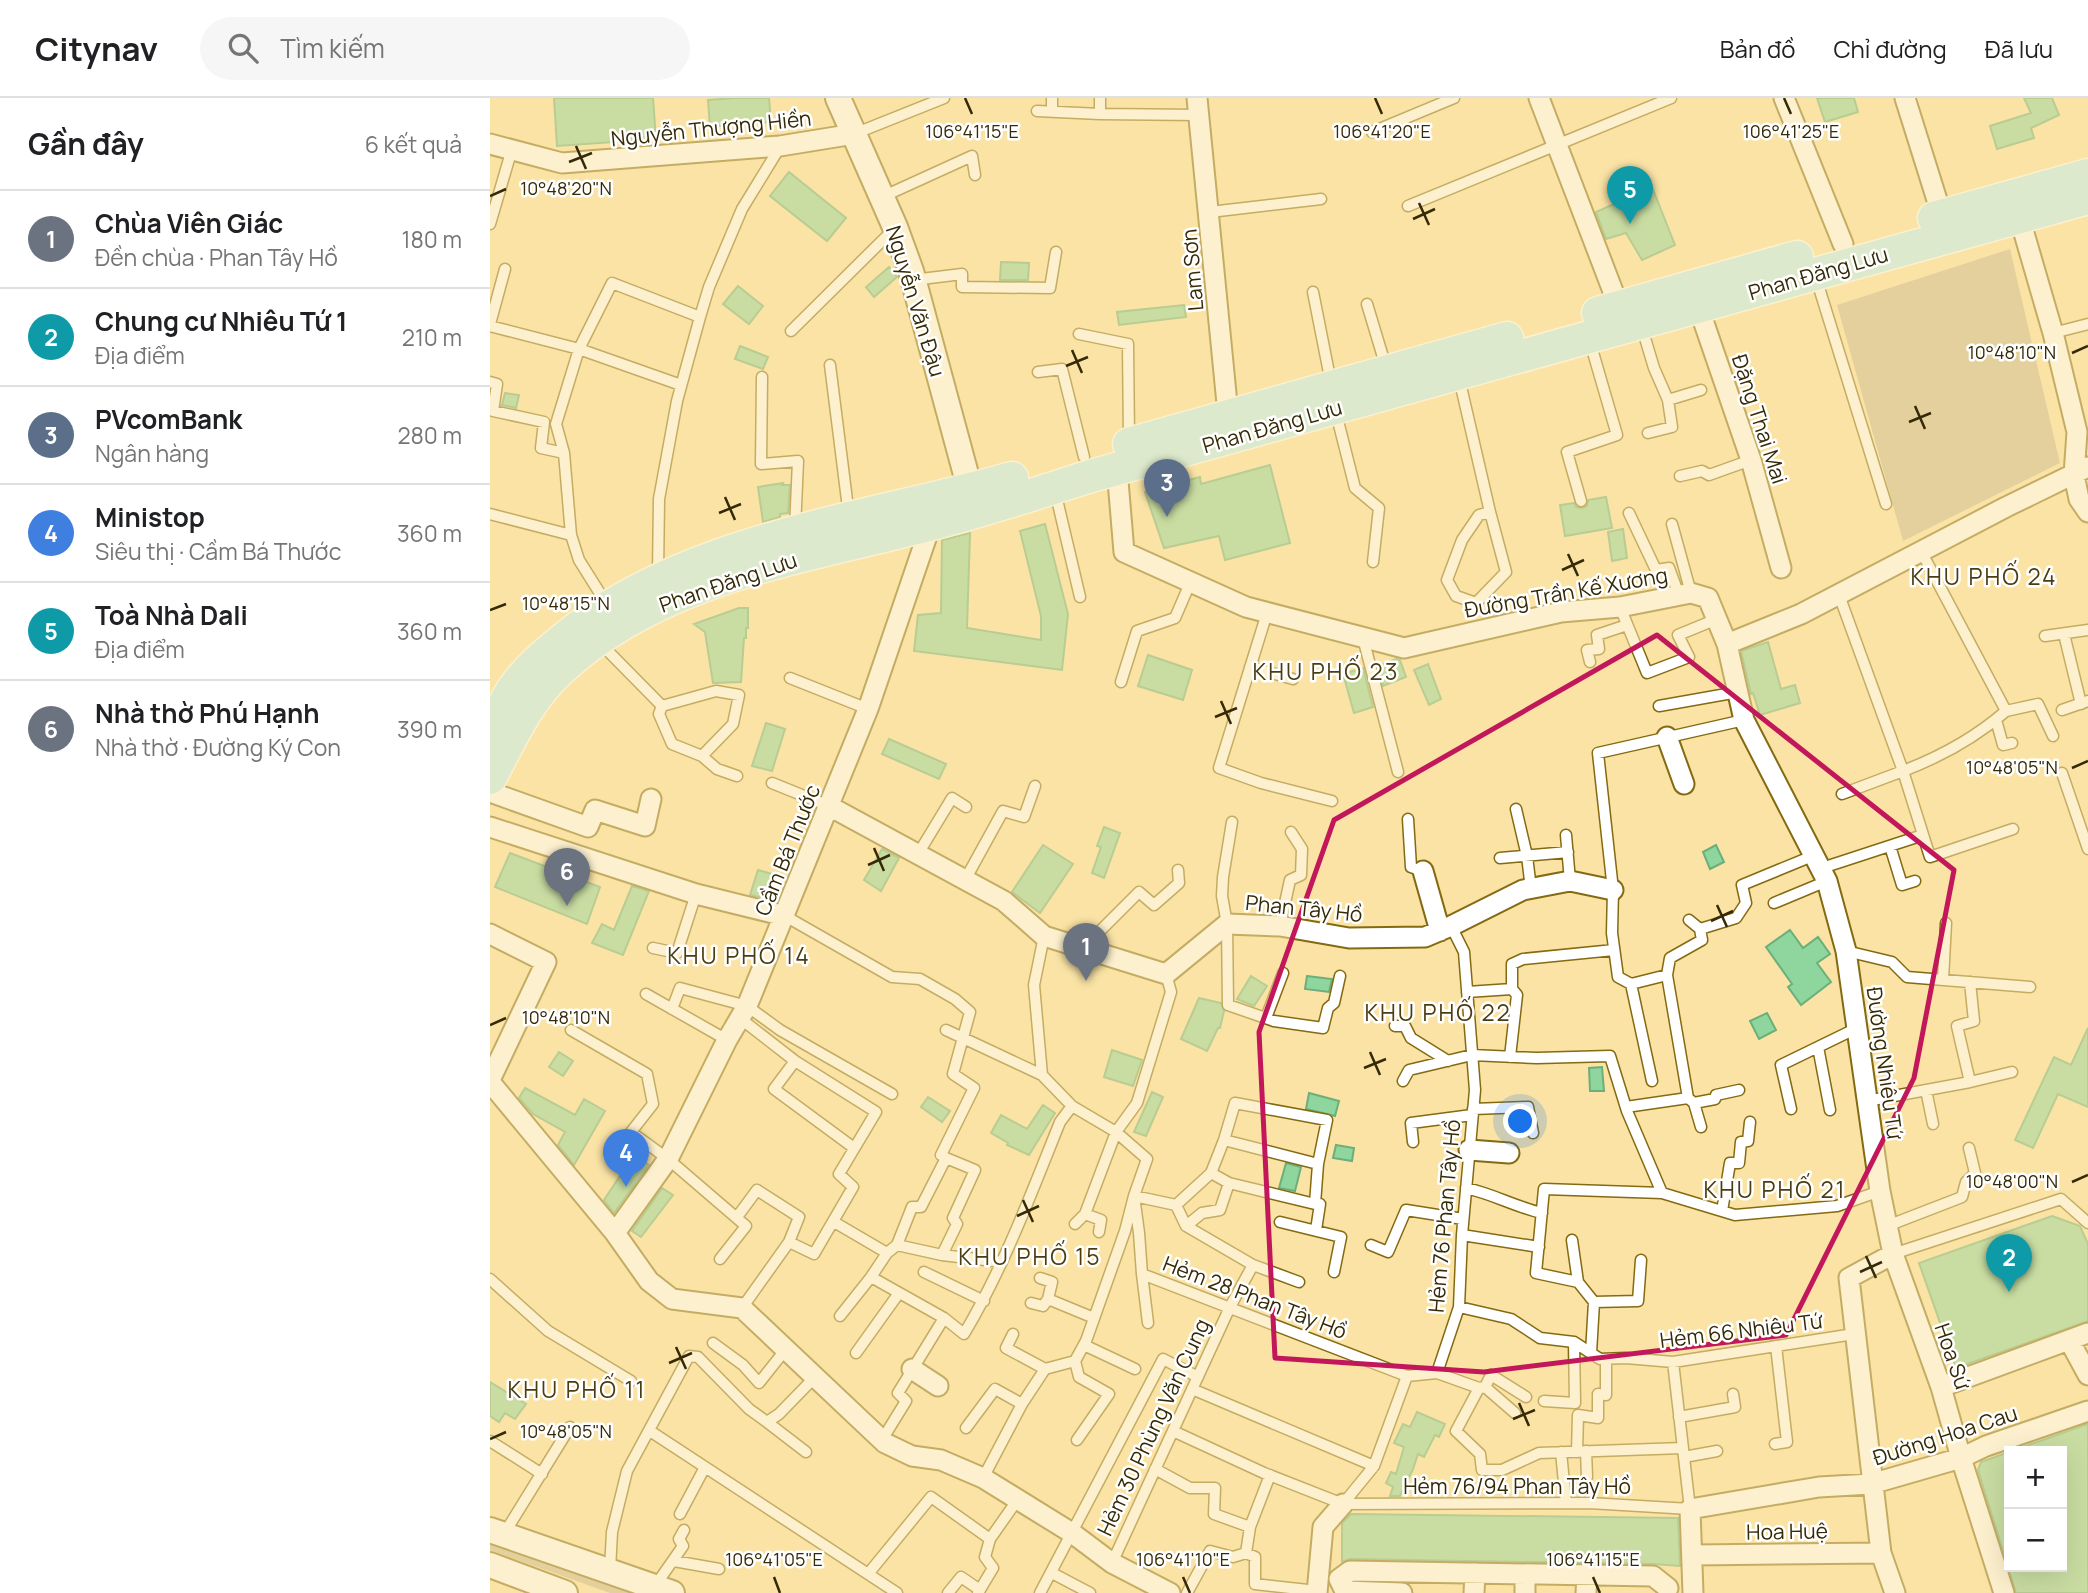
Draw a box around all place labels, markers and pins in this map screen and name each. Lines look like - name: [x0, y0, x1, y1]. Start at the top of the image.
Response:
- pin: 5: [1607, 166, 1653, 224]
- pin: 3: [1144, 459, 1190, 517]
- pin: 6: [544, 848, 590, 906]
- pin: 1: [1063, 923, 1109, 981]
- pin: 4: [603, 1129, 649, 1187]
- pin: 2: [1986, 1234, 2032, 1292]

